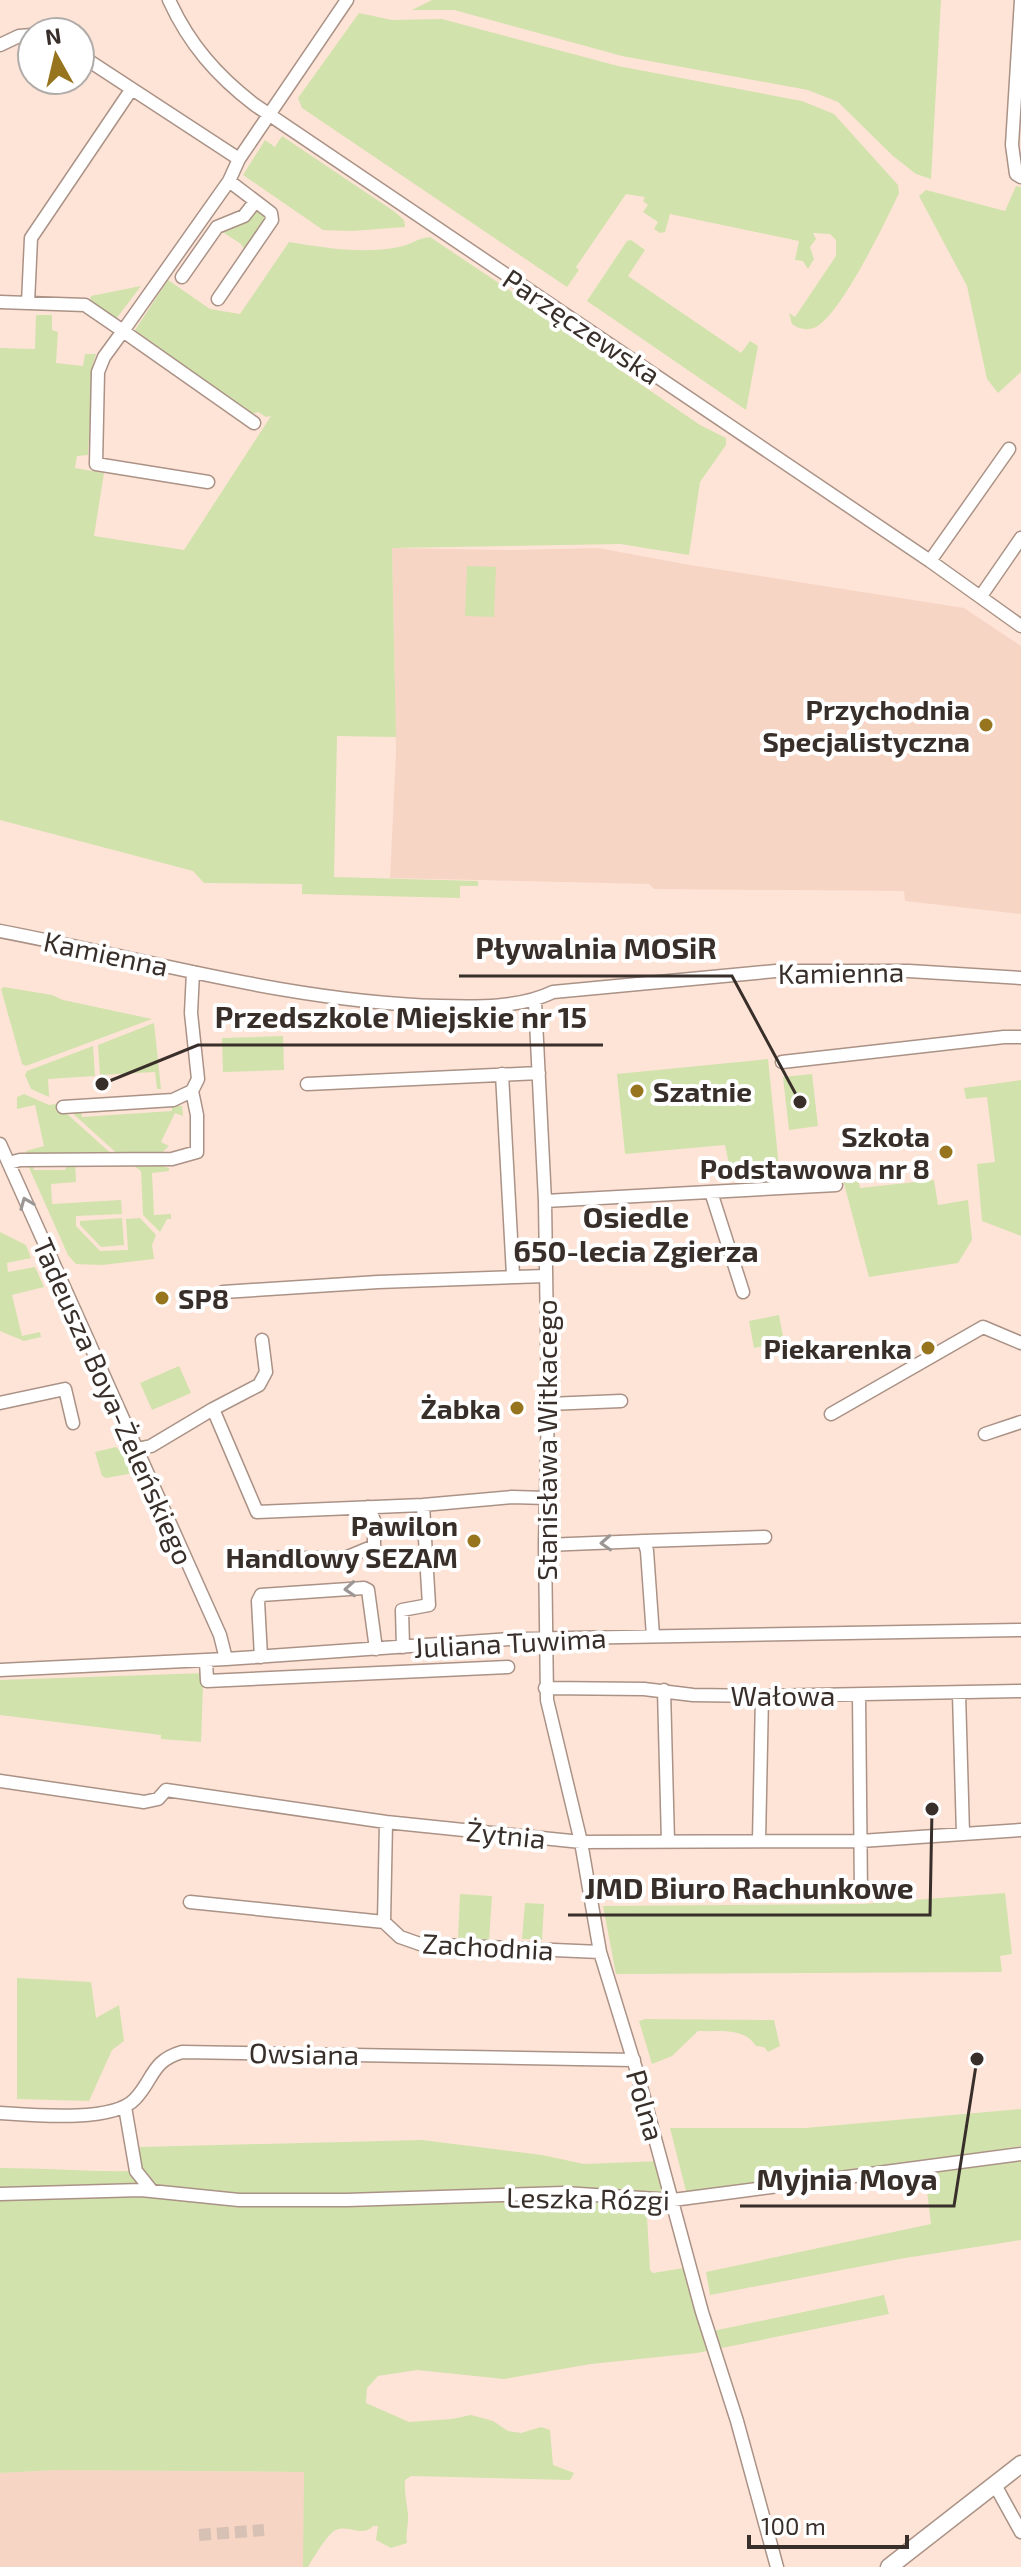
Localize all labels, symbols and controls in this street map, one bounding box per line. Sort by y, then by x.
north arrow [16,16,96,96]
text: N [43,21,63,49]
street label: Parzęczewska [497,261,667,391]
place label: Przychodnia Specjalistyczna [762,692,970,758]
marker: Przychodnia Specjalistyczna [977,716,995,734]
callout: Pływalnia MOSiR [459,922,732,976]
street label: Kamienna [41,923,171,983]
text: Pływalnia MOSiR [475,929,717,966]
street label: Kamienna [778,954,904,990]
callout: Przedszkole Miejskie nr 15 [198,991,603,1045]
text: Przedszkole Miejskie nr 15 [215,998,587,1034]
place label: Szatnie [653,1074,752,1108]
marker: Szatnie [628,1082,646,1100]
place label: Szkoła Podstawowa nr 8 [700,1119,930,1185]
marker: Szkoła Podstawowa nr 8 [937,1143,955,1161]
one-way arrow [20,1197,36,1211]
district label: Osiedle 650-lecia Zgierza [513,1198,759,1268]
street label: Tadeusza Boya-Żeleńskiego [26,1232,202,1570]
place label: SP8 [178,1281,229,1315]
marker: SP8 [153,1289,171,1307]
street label: Stanisława Witkacego [529,1299,563,1581]
place label: Piekarenka [764,1331,912,1365]
marker: Piekarenka [919,1339,937,1357]
place label: Żabka [420,1391,501,1425]
marker: Żabka [508,1399,526,1417]
place label: Pawilon Handlowy SEZAM [226,1508,458,1574]
marker: Pawilon Handlowy SEZAM [465,1532,483,1550]
one-way arrow [599,1534,612,1551]
one-way arrow [343,1580,356,1597]
street label: Juliana Tuwima [413,1620,607,1664]
street label: Wałowa [731,1678,835,1712]
street label: Żytnia [465,1813,547,1855]
callout: JMD Biuro Rachunkowe [568,1861,930,1915]
text: JMD Biuro Rachunkowe [584,1869,914,1905]
street label: Zachodnia [421,1926,555,1966]
street label: Owsiana [249,2035,359,2071]
street label: Polna [620,2066,672,2144]
callout: Myjnia Moya [740,2152,954,2206]
text: Myjnia Moya [756,2160,938,2197]
street label: Leszka Rózgi [506,2180,670,2216]
scale bar [749,2499,907,2549]
text: 100 m [761,2511,826,2540]

